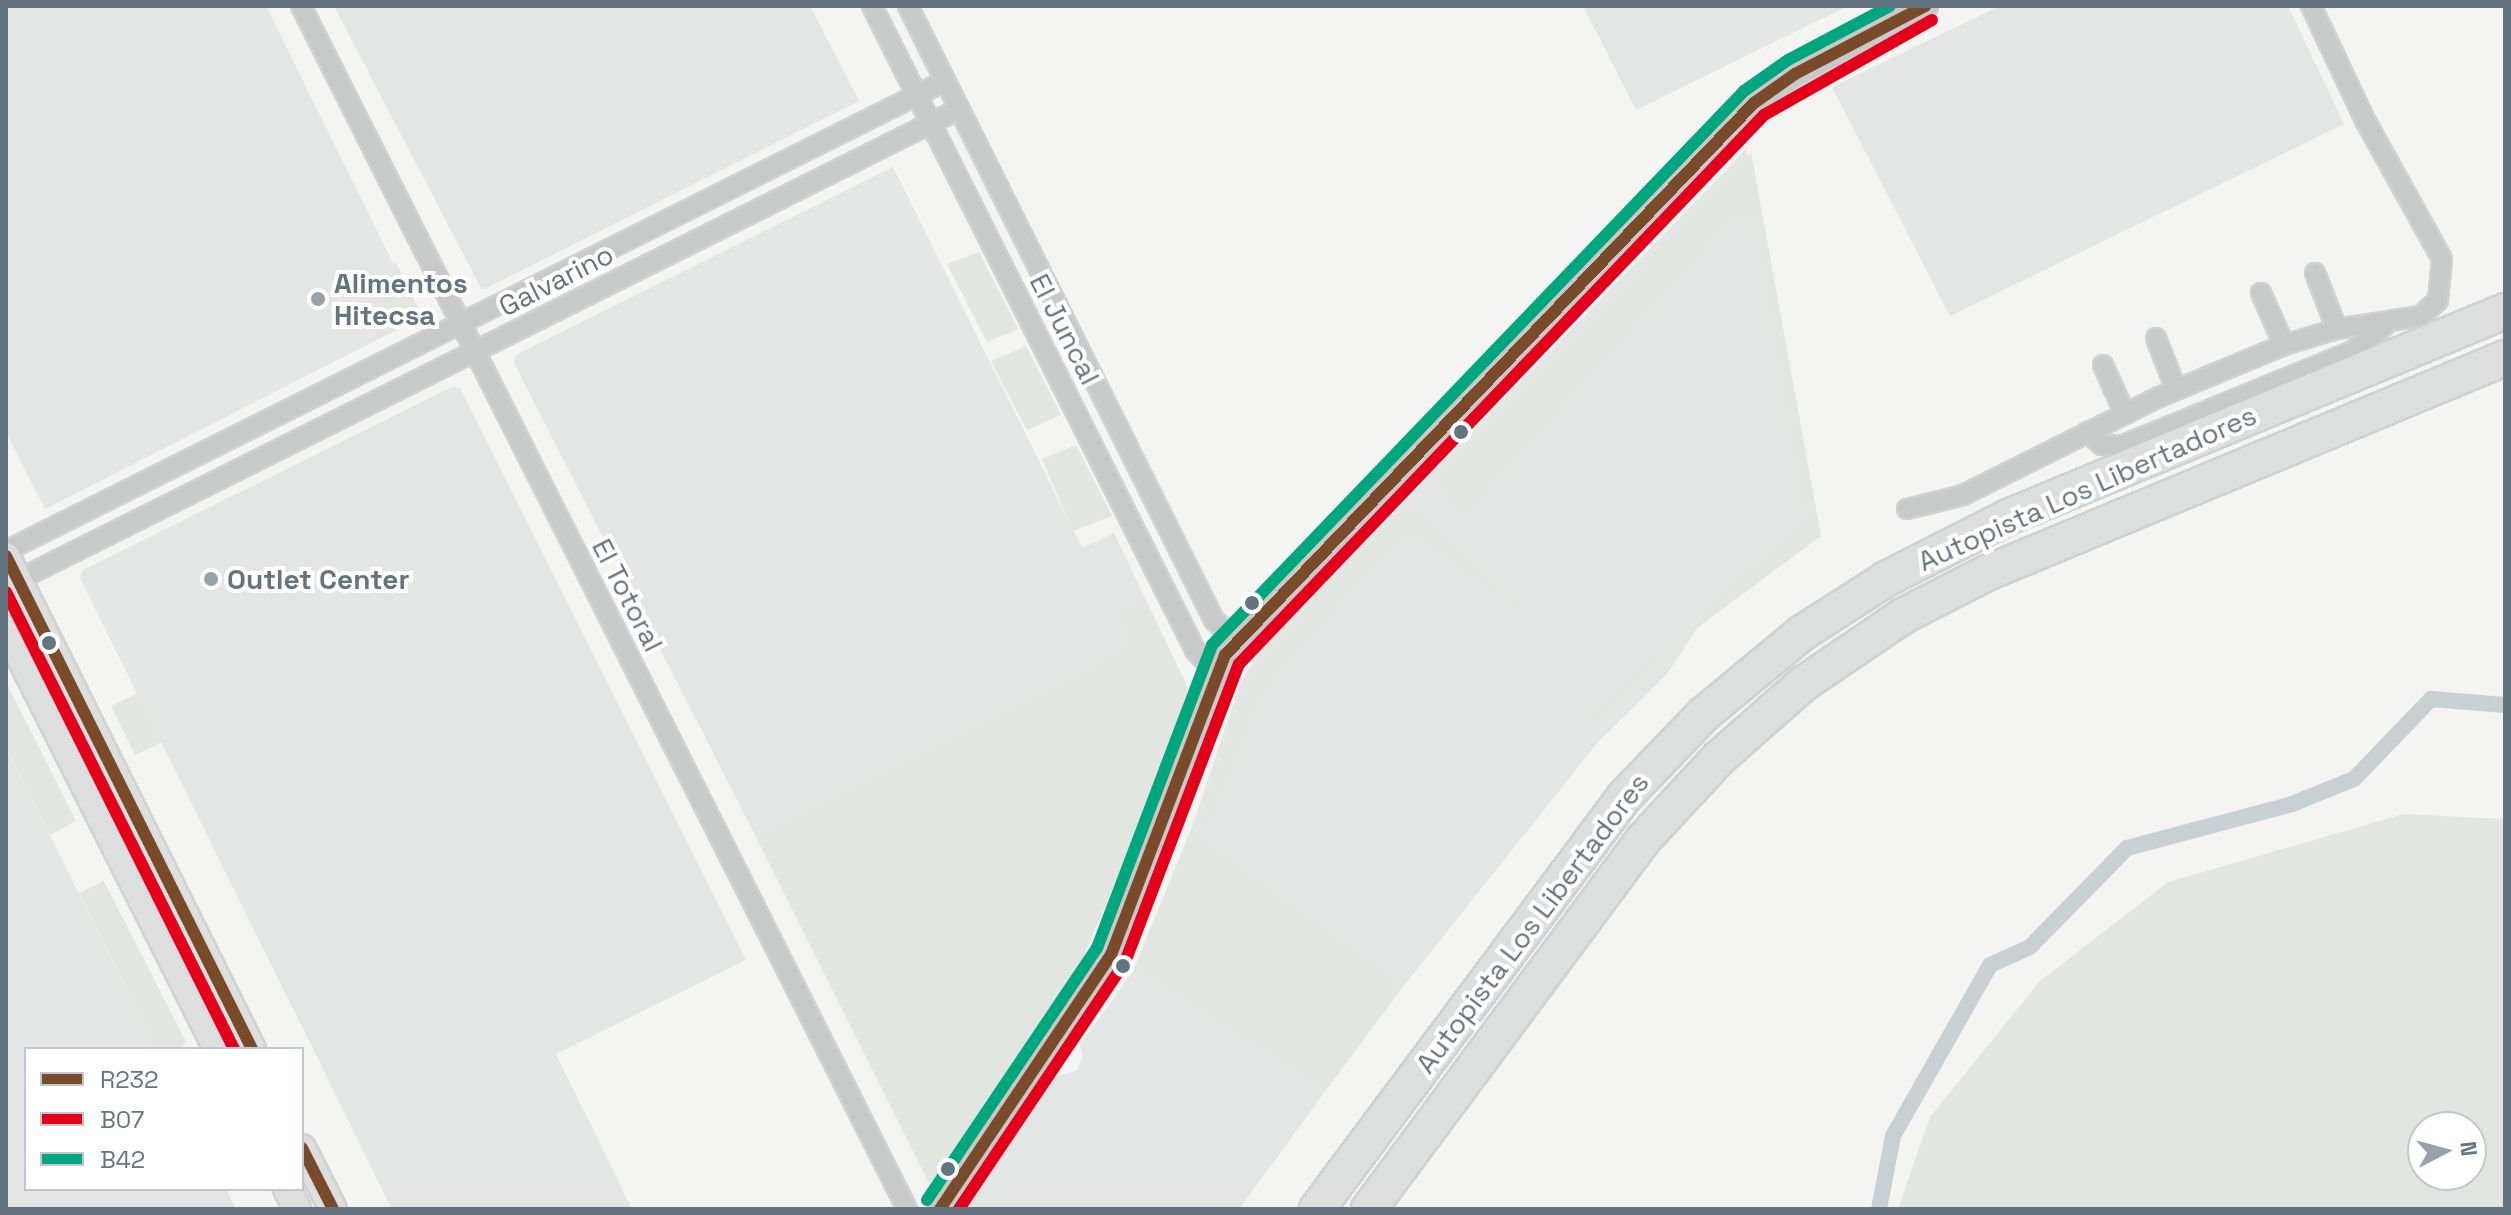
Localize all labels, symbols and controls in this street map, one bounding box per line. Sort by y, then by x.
street label: Galvarino [493,237,619,323]
place label: Alimentos Hitecsa [334,266,468,332]
street label: El Juncal [1023,268,1107,390]
marker: Alimentos Hitecsa [309,290,327,308]
street label: Autopista Los Libertadores [1913,398,2261,578]
unlabelled marker [1453,424,1469,440]
street label: El Totoral [585,533,671,657]
place label: Outlet Center [227,562,410,596]
marker: Outlet Center [202,570,220,588]
unlabelled marker [1244,595,1260,611]
unlabelled marker [41,635,57,651]
street label: Autopista Los Libertadores [1408,766,1656,1080]
unlabelled marker [1115,958,1131,974]
legend [24,1047,304,1191]
text: R232 [100,1064,159,1095]
text: B07 [100,1104,144,1135]
north arrow [2407,1111,2487,1191]
text: N [2454,1140,2484,1157]
text: B42 [100,1144,145,1175]
unlabelled marker [940,1161,956,1177]

